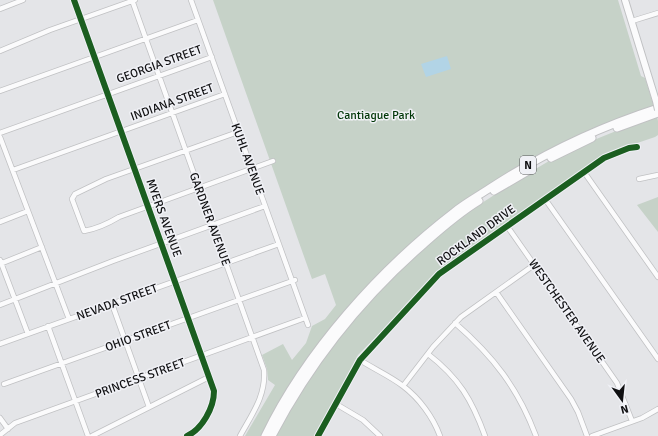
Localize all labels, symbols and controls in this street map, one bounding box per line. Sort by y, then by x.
street label: GEORGIA STREET [115,42,204,87]
street label: INDIANA STREET [129,80,216,124]
park label: Cantiague Park [337,108,415,123]
street label: KUHL AVENUE [228,121,268,197]
road number: N [520,156,536,174]
street label: GARDNER AVENUE [186,170,233,268]
street label: MYERS AVENUE [142,177,185,260]
street label: ROCKLAND DRIVE [434,202,519,269]
street label: WESTCHESTER AVENUE [525,256,608,366]
street label: NEVADA STREET [75,281,160,324]
street label: OHIO STREET [103,318,173,355]
street label: PRINCESS STREET [93,355,187,402]
north arrow [602,380,642,420]
text: N [619,402,630,416]

